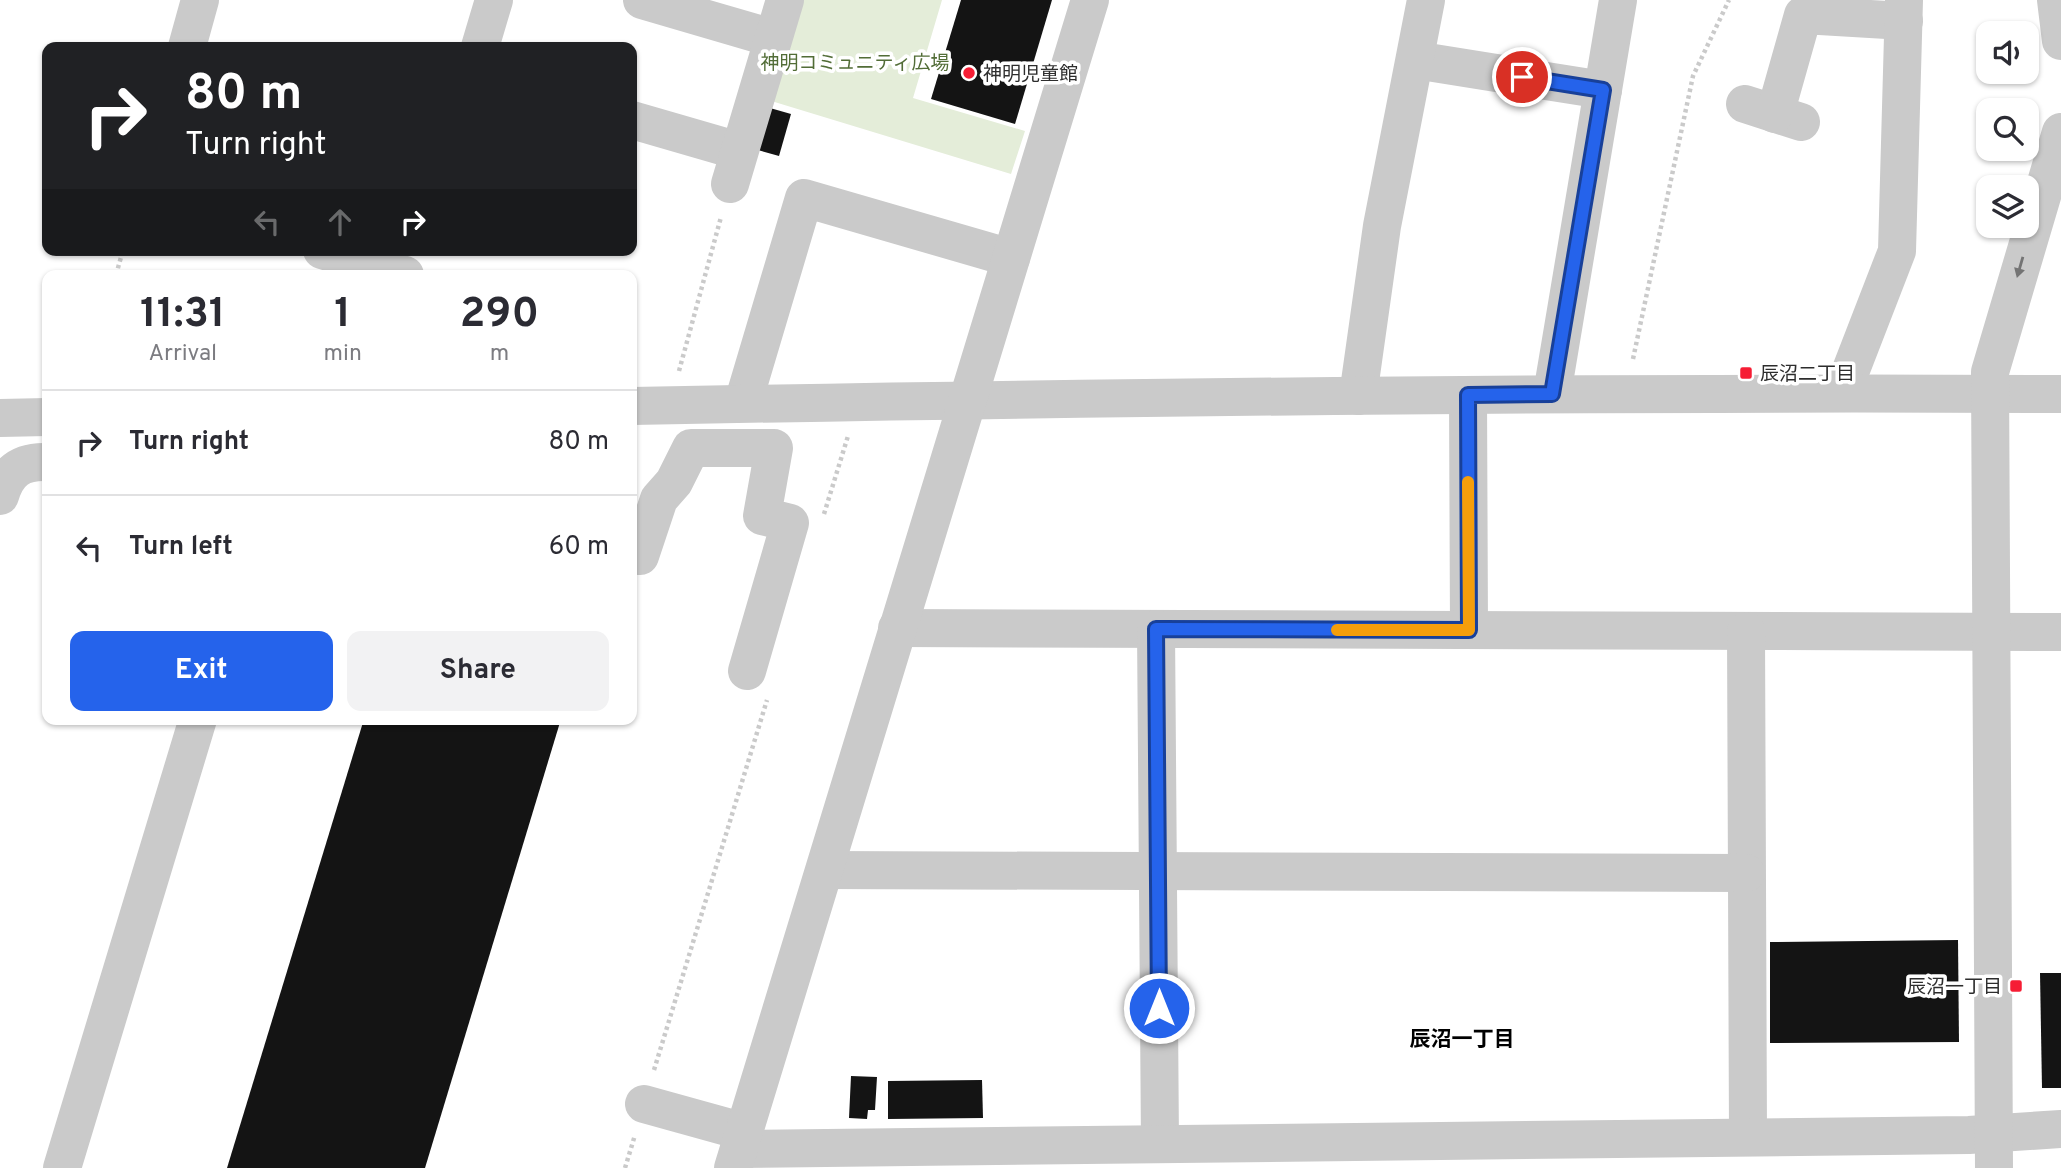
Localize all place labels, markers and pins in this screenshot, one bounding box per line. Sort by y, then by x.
pin [1492,47,1552,107]
place label: 神明児童館 [983,63,1078,87]
marker: 神明児童館 [961,65,977,81]
place label: 辰沼二丁目 [1760,363,1855,387]
marker: 辰沼二丁目 [1738,365,1754,381]
place label: 辰沼一丁目 [1907,976,2002,1000]
marker: 辰沼一丁目 [2008,978,2024,994]

